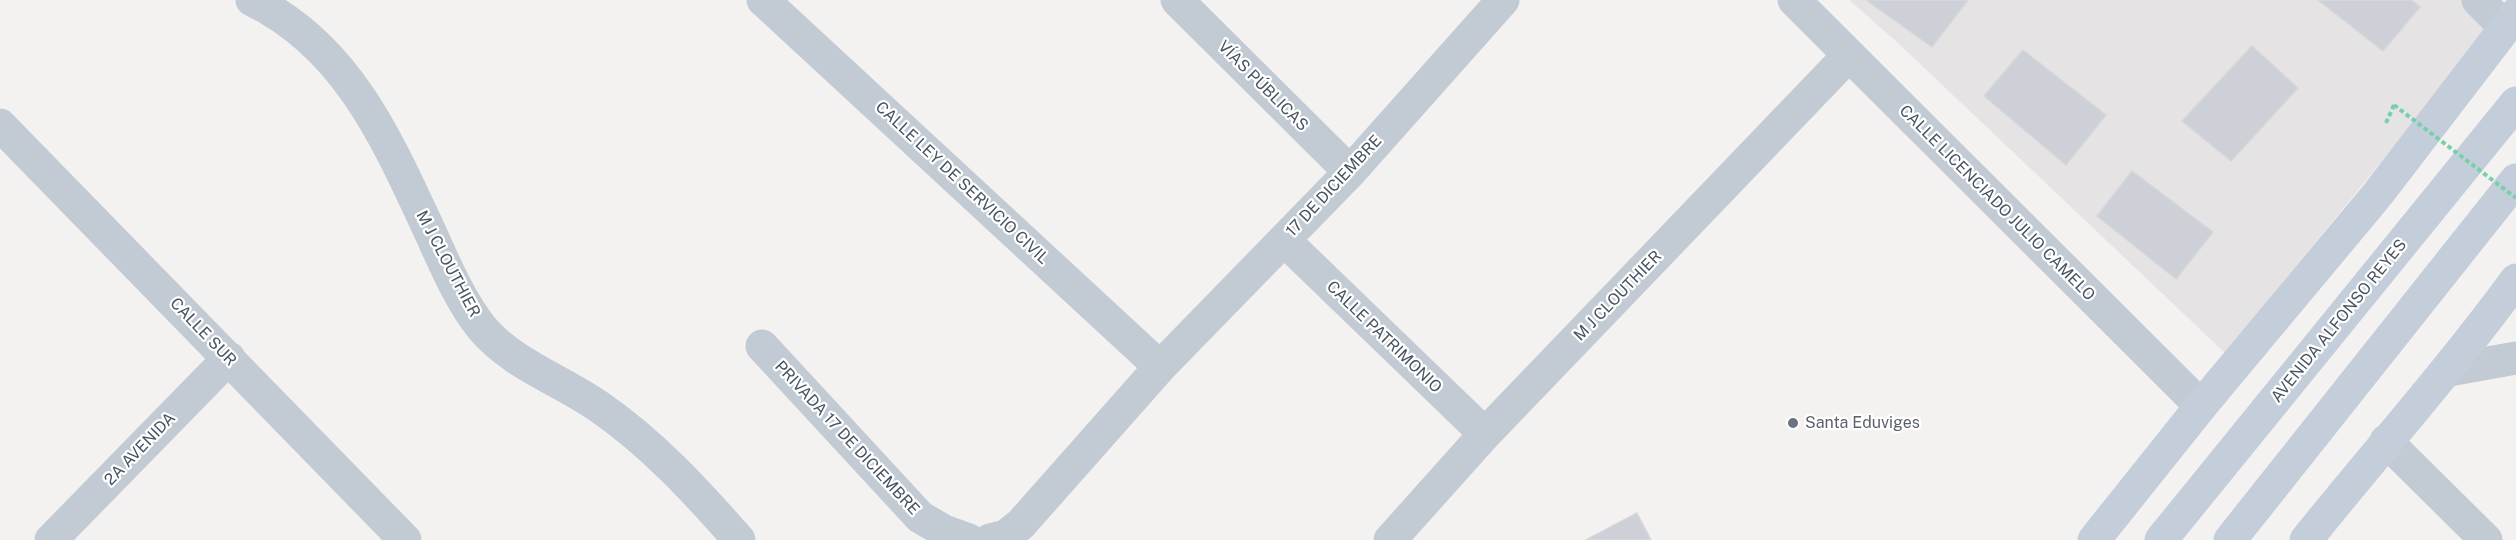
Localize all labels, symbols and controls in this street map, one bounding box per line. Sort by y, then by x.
street label: VÍAS PÚBLICAS [1214,37,1312,135]
street label: CALLE LEY DE SERVICIO CIVIL [871,98,1053,268]
street label: CALLE LICENCIADO JULIO CAMELO [1895,101,2099,305]
street label: 17 DE DICIEMBRE [1282,131,1386,241]
street label: M J CLOUTHIER [412,207,484,321]
street label: AVENIDA ALFONSO REYES [2267,236,2411,406]
street label: M J CLOUTHIER [1570,247,1666,345]
street label: CALLE PATRIMONIO [1322,277,1446,397]
street label: CALLE SUR [166,294,240,370]
street label: PRIVADA 17 DE DICIEMBRE [771,357,923,519]
street label: 2A AVENIDA [101,409,179,489]
place label: Santa Eduviges [1805,413,1920,433]
marker: Santa Eduviges [1786,416,1800,430]

